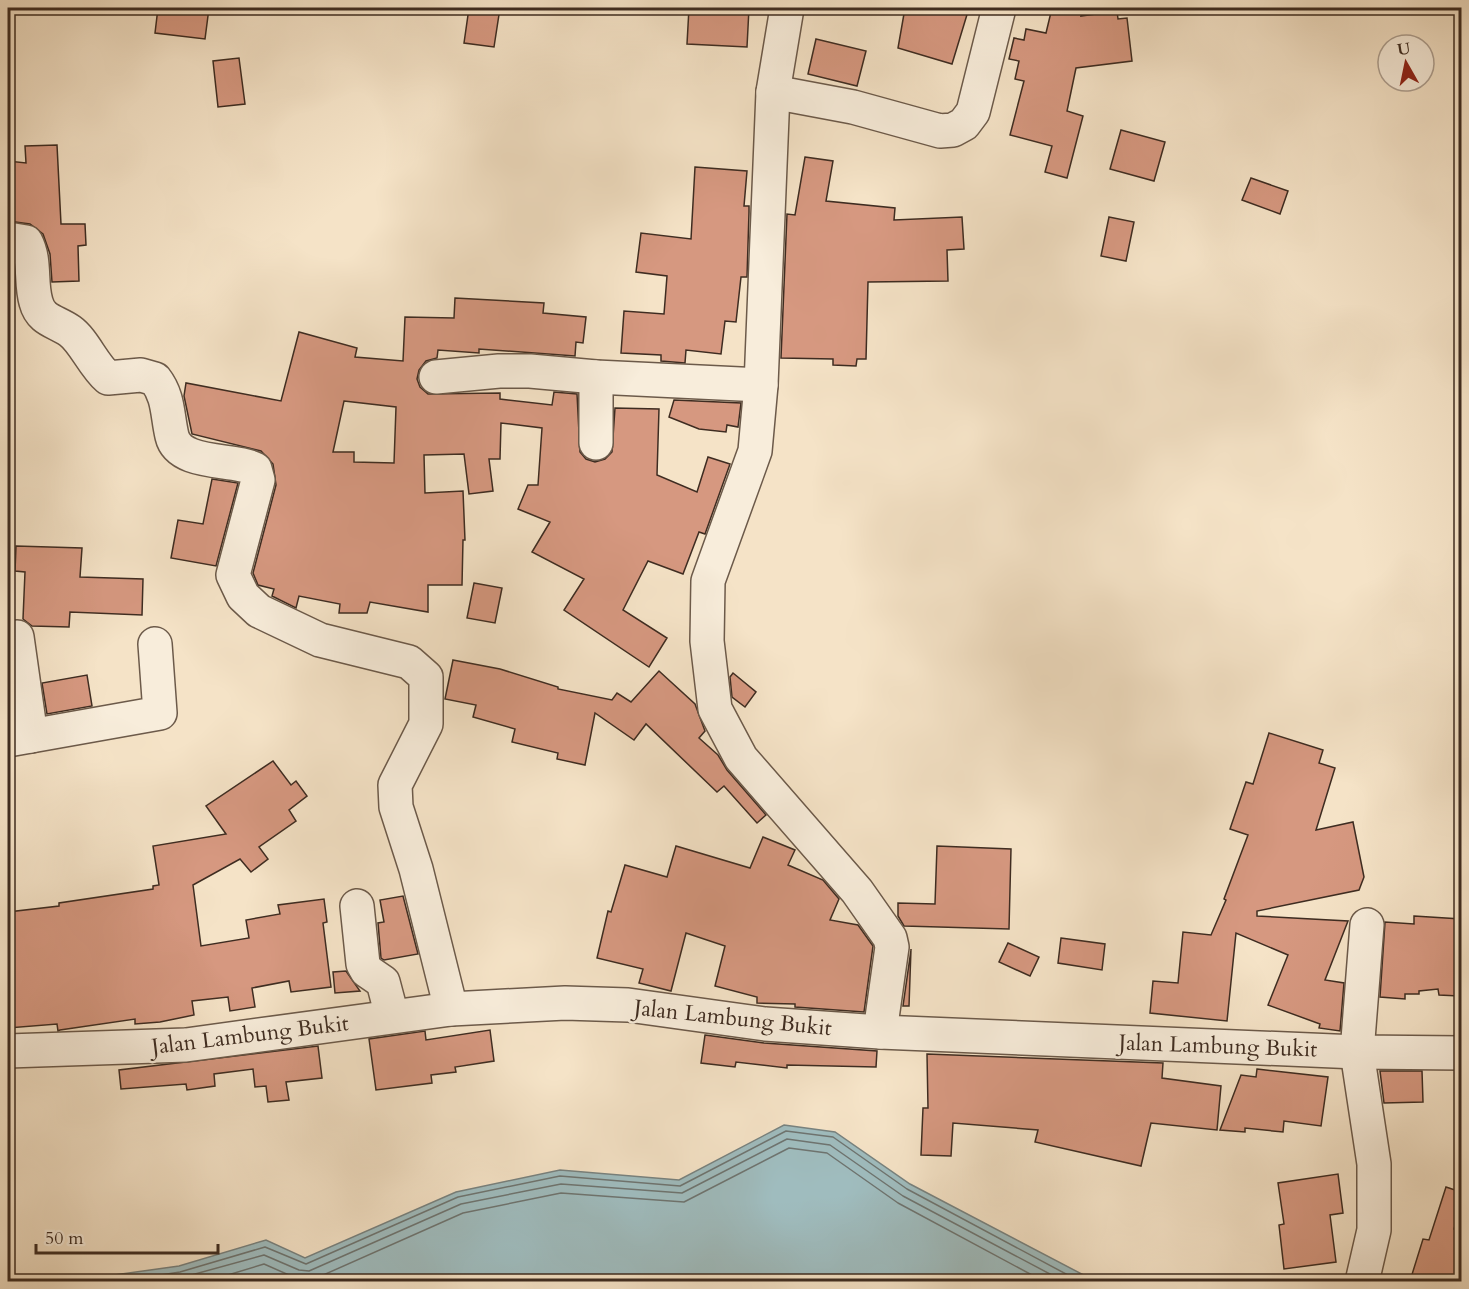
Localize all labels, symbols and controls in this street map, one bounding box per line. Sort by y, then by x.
north arrow [1376,33,1436,93]
text: U [1396,37,1412,61]
street label: Jalan Lambung Bukit [630,992,833,1043]
street label: Jalan Lambung Bukit [147,1008,350,1062]
street label: Jalan Lambung Bukit [1115,1027,1318,1064]
scale bar [36,1217,218,1255]
text: 50 m [45,1226,84,1251]

